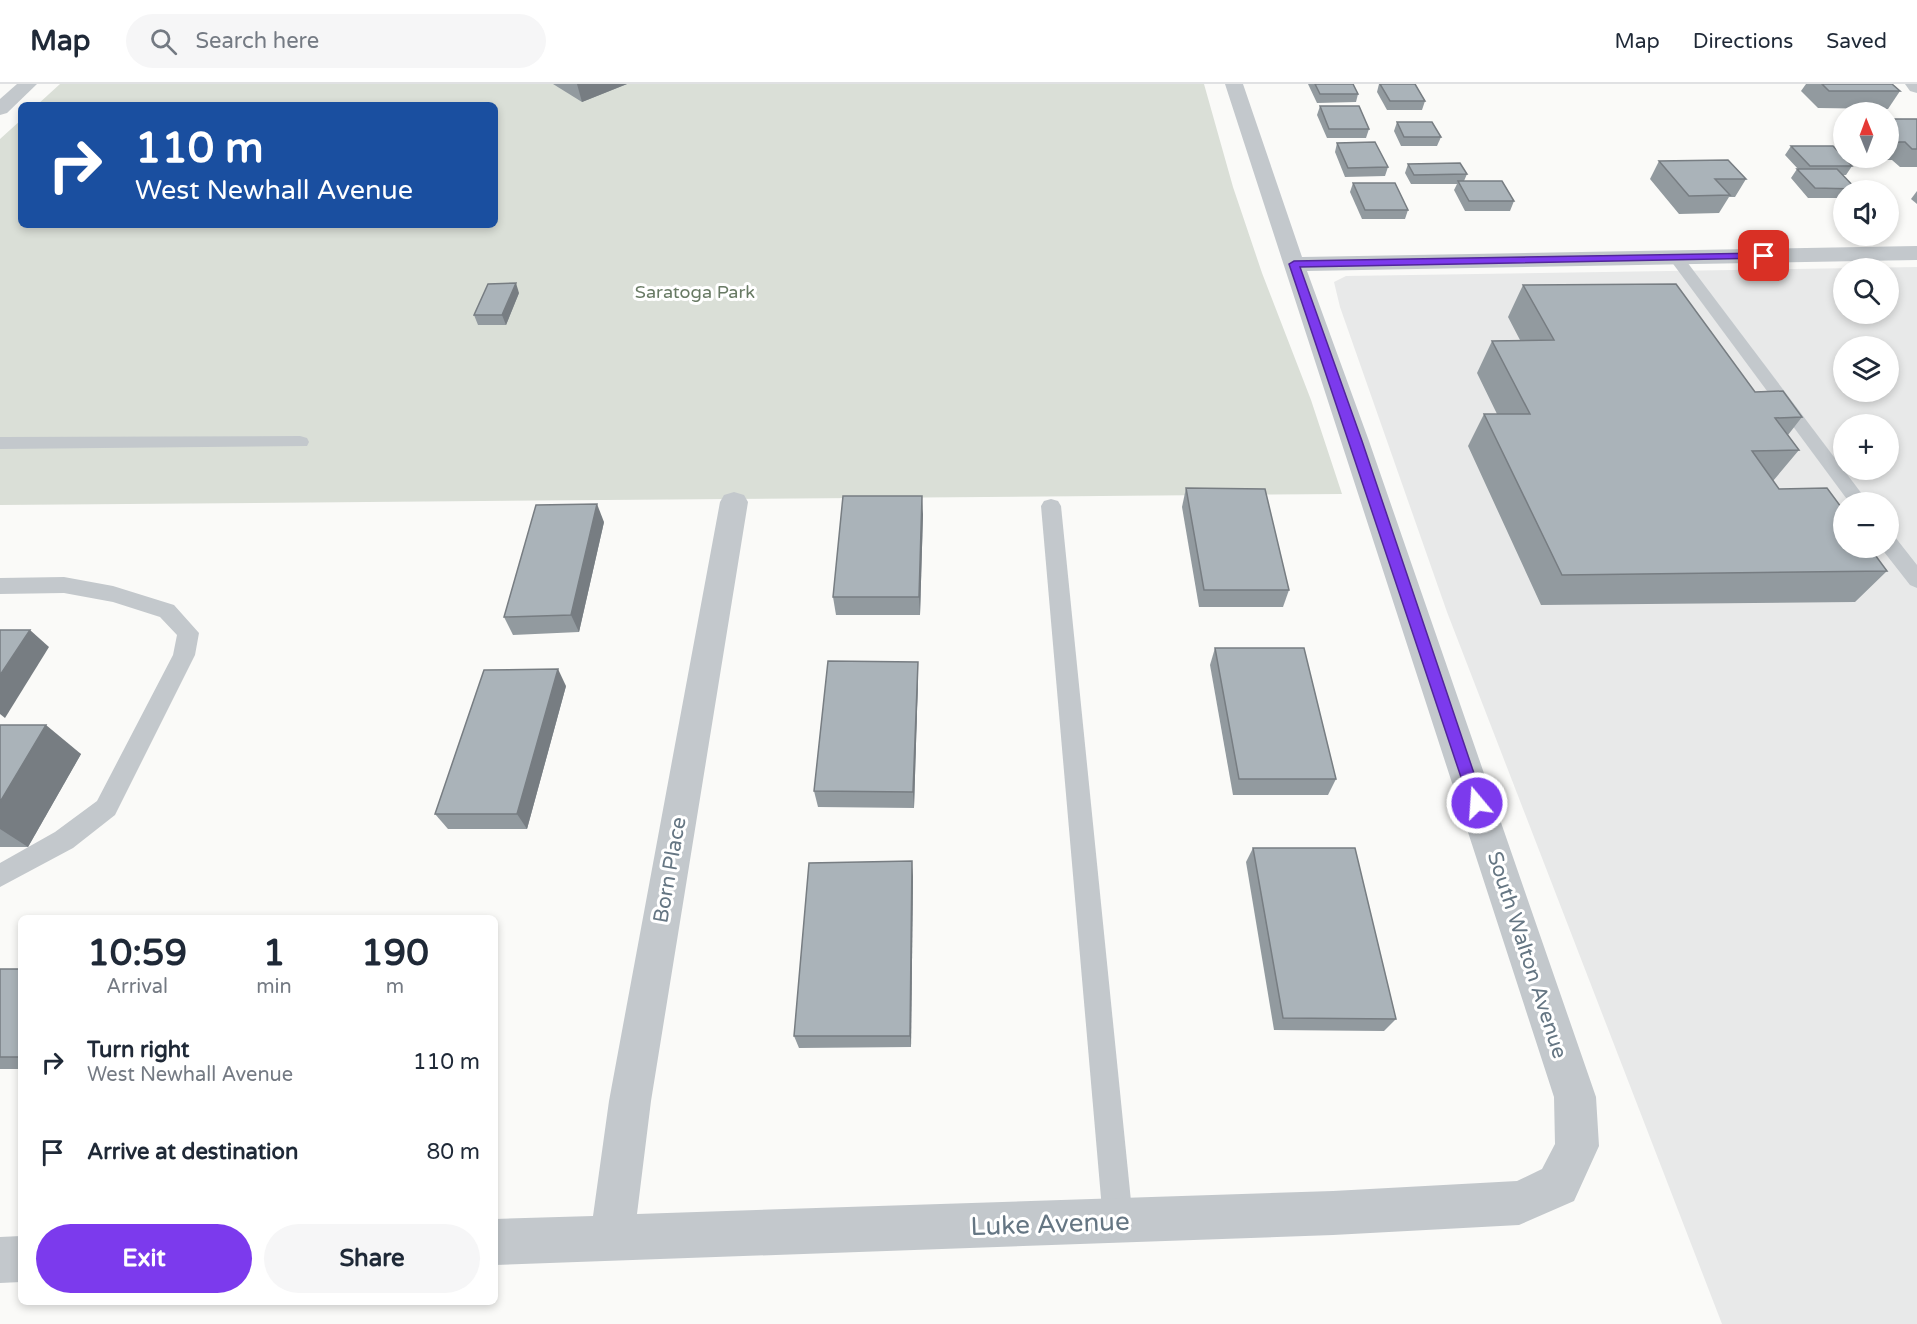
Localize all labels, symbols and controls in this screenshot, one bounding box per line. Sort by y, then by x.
search box [126,14,546,68]
text: Map [30,24,90,58]
icon: search [147,25,180,58]
text: Search here [195,28,319,54]
text: Map [1614,29,1660,54]
text: Directions [1693,29,1793,54]
text: Saved [1826,29,1887,54]
north arrow [1833,102,1899,168]
map controls [1833,102,1899,558]
text: 110 m [135,123,264,174]
icon: right [36,126,114,204]
text: West Newhall Avenue [135,174,413,207]
button: sound [1833,180,1899,246]
pin [1738,230,1789,281]
icon: arrive [1747,239,1780,272]
button: search [1833,258,1899,324]
park label: Saratoga Park [635,281,755,303]
button: layers [1833,336,1899,402]
button: + [1833,414,1899,480]
button: − [1833,492,1899,558]
position arrow [1445,771,1509,835]
street label: Born Place [648,815,692,925]
street label: South Walton Avenue [1482,848,1572,1062]
text: 10:59 [87,932,187,975]
text: 1 [263,932,285,975]
text: 190 [361,932,429,975]
text: Arrival [106,975,168,999]
text: min [256,975,292,999]
text: m [386,975,404,999]
text: Turn right [87,1037,189,1063]
icon: right [36,1046,69,1079]
text: 110 m [413,1049,480,1075]
text: West Newhall Avenue [87,1063,293,1087]
icon: arrive [36,1136,69,1169]
text: Arrive at destination [87,1139,298,1165]
text: 80 m [426,1139,480,1165]
street label: Luke Avenue [970,1206,1130,1242]
button: Exit [36,1224,252,1293]
button: Share [264,1224,480,1293]

